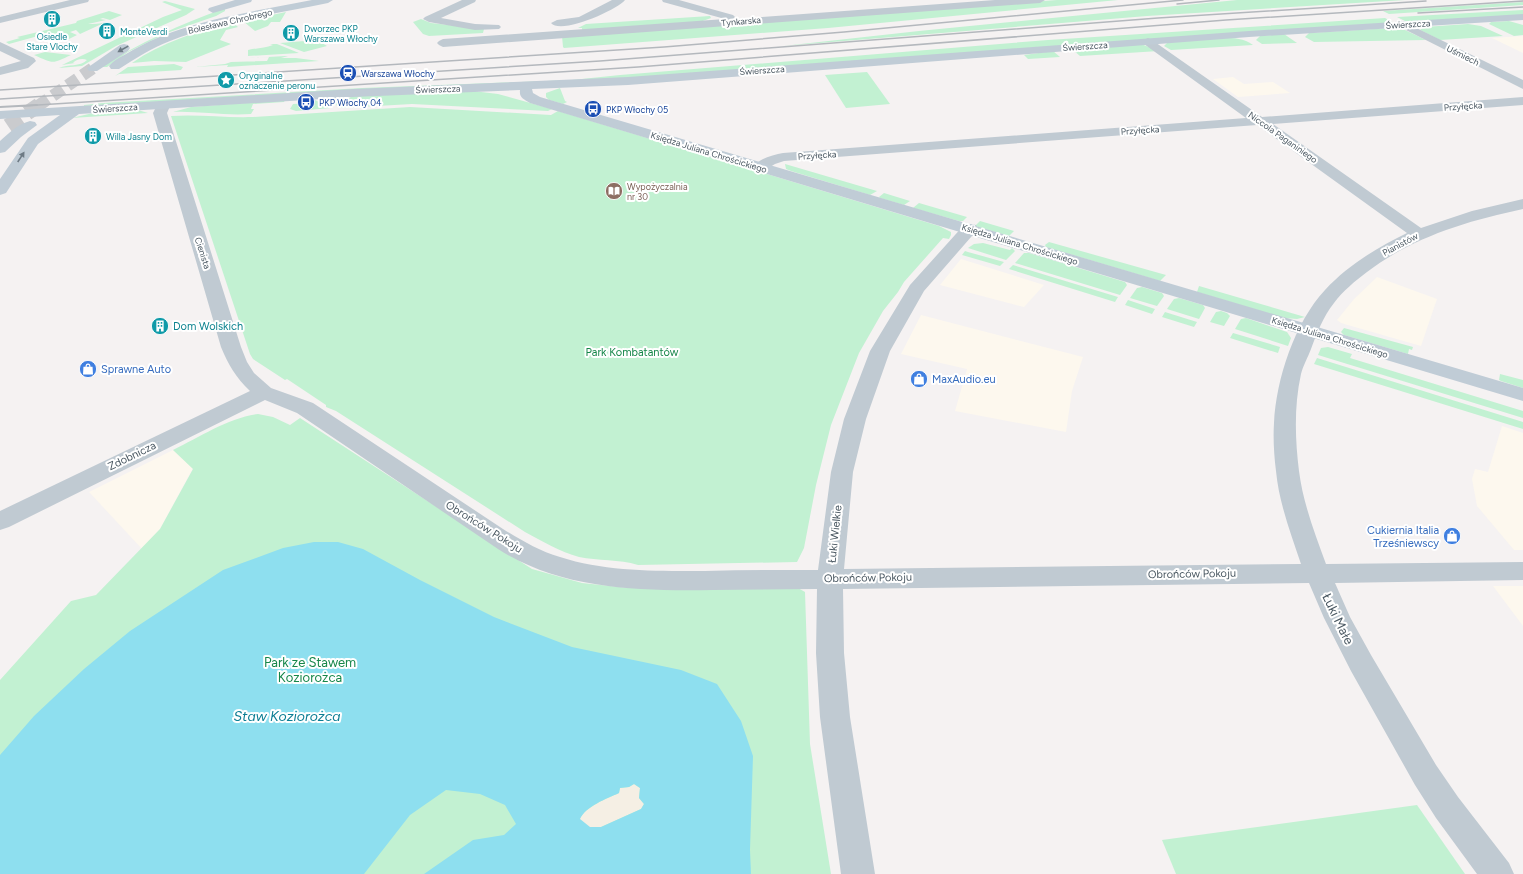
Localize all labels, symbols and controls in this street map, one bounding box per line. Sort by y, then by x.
street label: Bolesława Chrobrego [187,6,273,36]
building icon: Osiedle Stare Vlochy [42,9,62,29]
street label: Tynkarska [721,14,762,28]
street label: Świerszcza [1385,17,1431,31]
building icon: MonteVerdi [97,21,117,41]
building icon: Dworzec PKP Warszawa Włochy [281,23,301,43]
place label: Dworzec PKP Warszawa Włochy [304,23,378,44]
place label: MonteVerdi [120,26,167,37]
place label: Osiedle Stare Vlochy [26,31,78,52]
street label: Świerszcza [1062,39,1108,53]
street label: Uśmiech [1445,42,1481,68]
one-way arrow [117,46,128,53]
station icon: Warszawa Włochy [338,63,358,83]
street label: Świerszcza [739,63,785,77]
place label: Warszawa Włochy [361,68,435,79]
place icon: Oryginalne oznaczenie peronu [216,70,236,90]
place label: Oryginalne oznaczenie peronu [239,70,315,91]
street label: Świerszcza [415,83,461,95]
bus stop icon: PKP Włochy 04 [296,92,316,112]
place label: PKP Włochy 04 [319,97,382,108]
bus stop icon: PKP Włochy 05 [583,99,603,119]
street label: Przyłęcka [1443,99,1483,113]
street label: Świerszcza [92,101,138,115]
place label: PKP Włochy 05 [606,104,668,115]
street label: Niccola Paganiniego [1246,109,1320,165]
street label: Przyłęcka [1120,123,1160,137]
building icon: Willa Jasny Dom [83,126,103,146]
street label: Księdza Juliana Chrościckiego [650,129,768,175]
place label: Willa Jasny Dom [106,131,172,142]
street label: Przyłęcka [797,148,837,162]
one-way arrow [17,152,25,162]
library icon: Wypożyczalnia nr 30 [604,181,624,201]
place label: Wypożyczalnia nr 30 [627,181,688,202]
street label: Księdza Juliana Chrościckiego [961,221,1079,267]
street label: Pianistów [1380,230,1420,258]
street label: Cienista [193,236,213,271]
street label: Księdza Juliana Chrościckiego [1271,314,1389,360]
building icon: Dom Wolskich [150,316,170,336]
place label: Dom Wolskich [173,320,243,333]
park label: Park Kombatantów [586,346,679,359]
shop icon: Sprawne Auto [78,359,98,379]
place label: Sprawne Auto [101,363,171,376]
shop icon: MaxAudio.eu [909,369,929,389]
place label: MaxAudio.eu [932,373,996,386]
street label: Zdobnicza [106,439,158,473]
street label: Obrońców Pokoju [443,498,525,556]
street label: Łuki Wielkie [826,505,844,563]
place label: Cukiernia Italia Trześniewscy [1367,524,1439,550]
shop icon: Cukiernia Italia Trześniewscy [1442,526,1462,546]
street label: Obrońców Pokoju [1148,567,1236,581]
street label: Obrońców Pokoju [824,571,912,585]
street label: Łuki Małe [1319,591,1357,647]
park label: Park ze Stawem Koziorożca [264,655,356,685]
water label: Staw Koziorożca [233,708,341,725]

